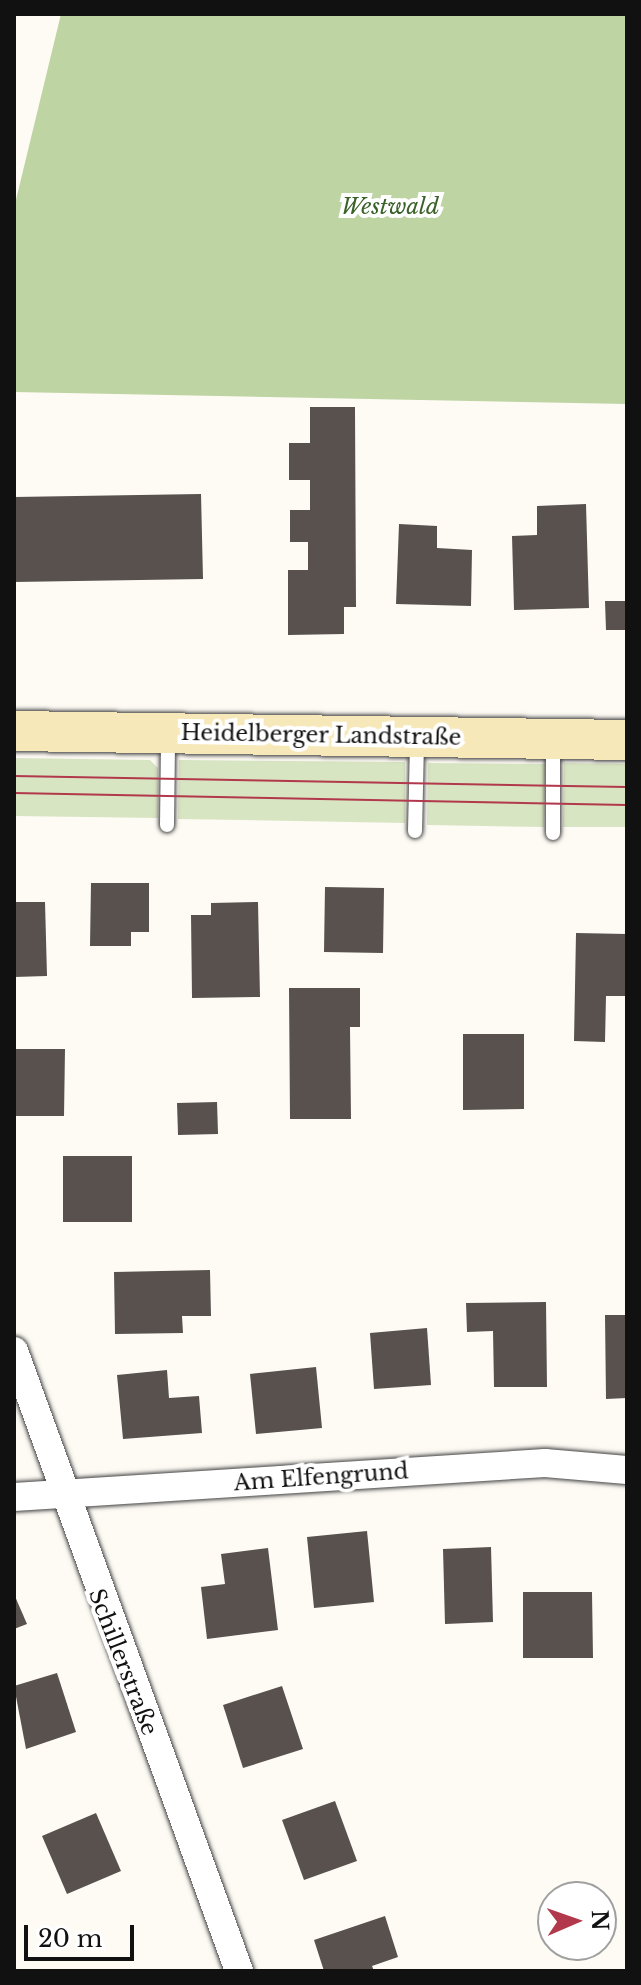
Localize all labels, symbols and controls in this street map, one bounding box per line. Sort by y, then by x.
park label: Westwald [341,194,439,220]
street label: Heidelberger Landstraße [180,719,462,751]
street label: Am Elfengrund [233,1458,409,1496]
street label: Schillerstraße [83,1585,163,1739]
north arrow [537,1881,617,1961]
scale bar [28,1909,138,1959]
text: N [586,1909,613,1931]
text: 20 m [38,1924,103,1953]

